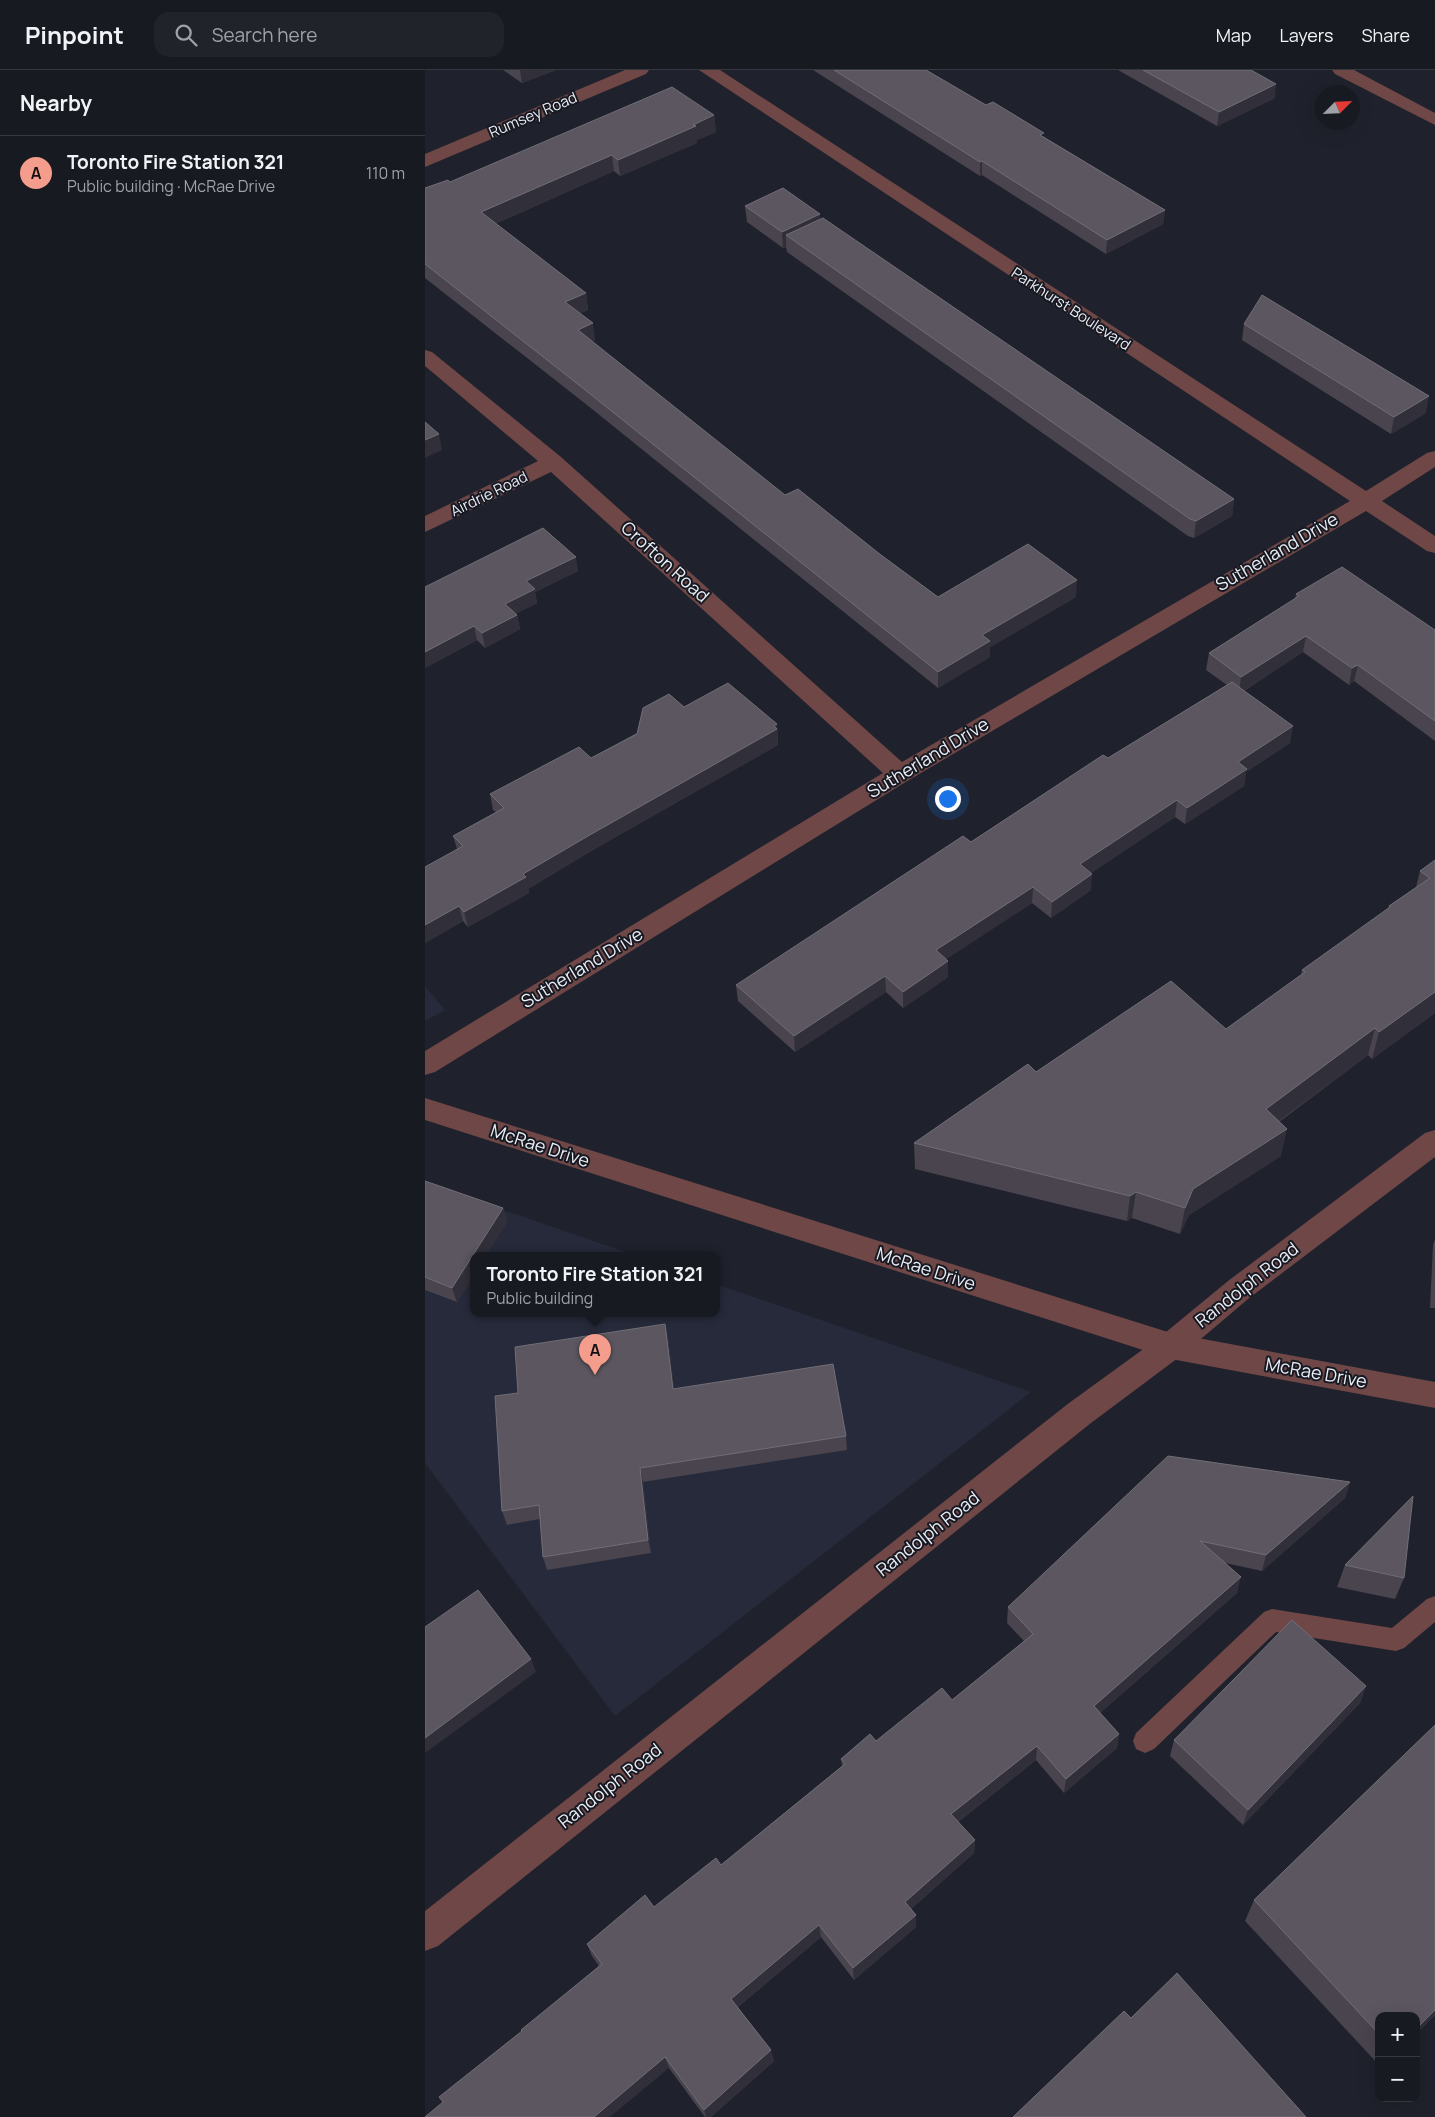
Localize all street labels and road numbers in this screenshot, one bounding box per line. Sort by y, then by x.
street label: Rumsey Road [485,87,580,143]
street label: Parkhurst Boulevard [1008,262,1135,355]
street label: Airdrie Road [447,466,531,521]
street label: Sutherland Drive [1211,506,1342,596]
street label: Crofton Road [617,515,715,607]
street label: Sutherland Drive [862,711,993,803]
street label: Sutherland Drive [516,921,647,1013]
street label: McRae Drive [488,1118,593,1172]
street label: Randolph Road [1190,1236,1303,1332]
street label: McRae Drive [874,1241,979,1295]
street label: McRae Drive [1264,1351,1369,1393]
street label: Randolph Road [871,1485,984,1581]
street label: Randolph Road [553,1737,666,1833]

